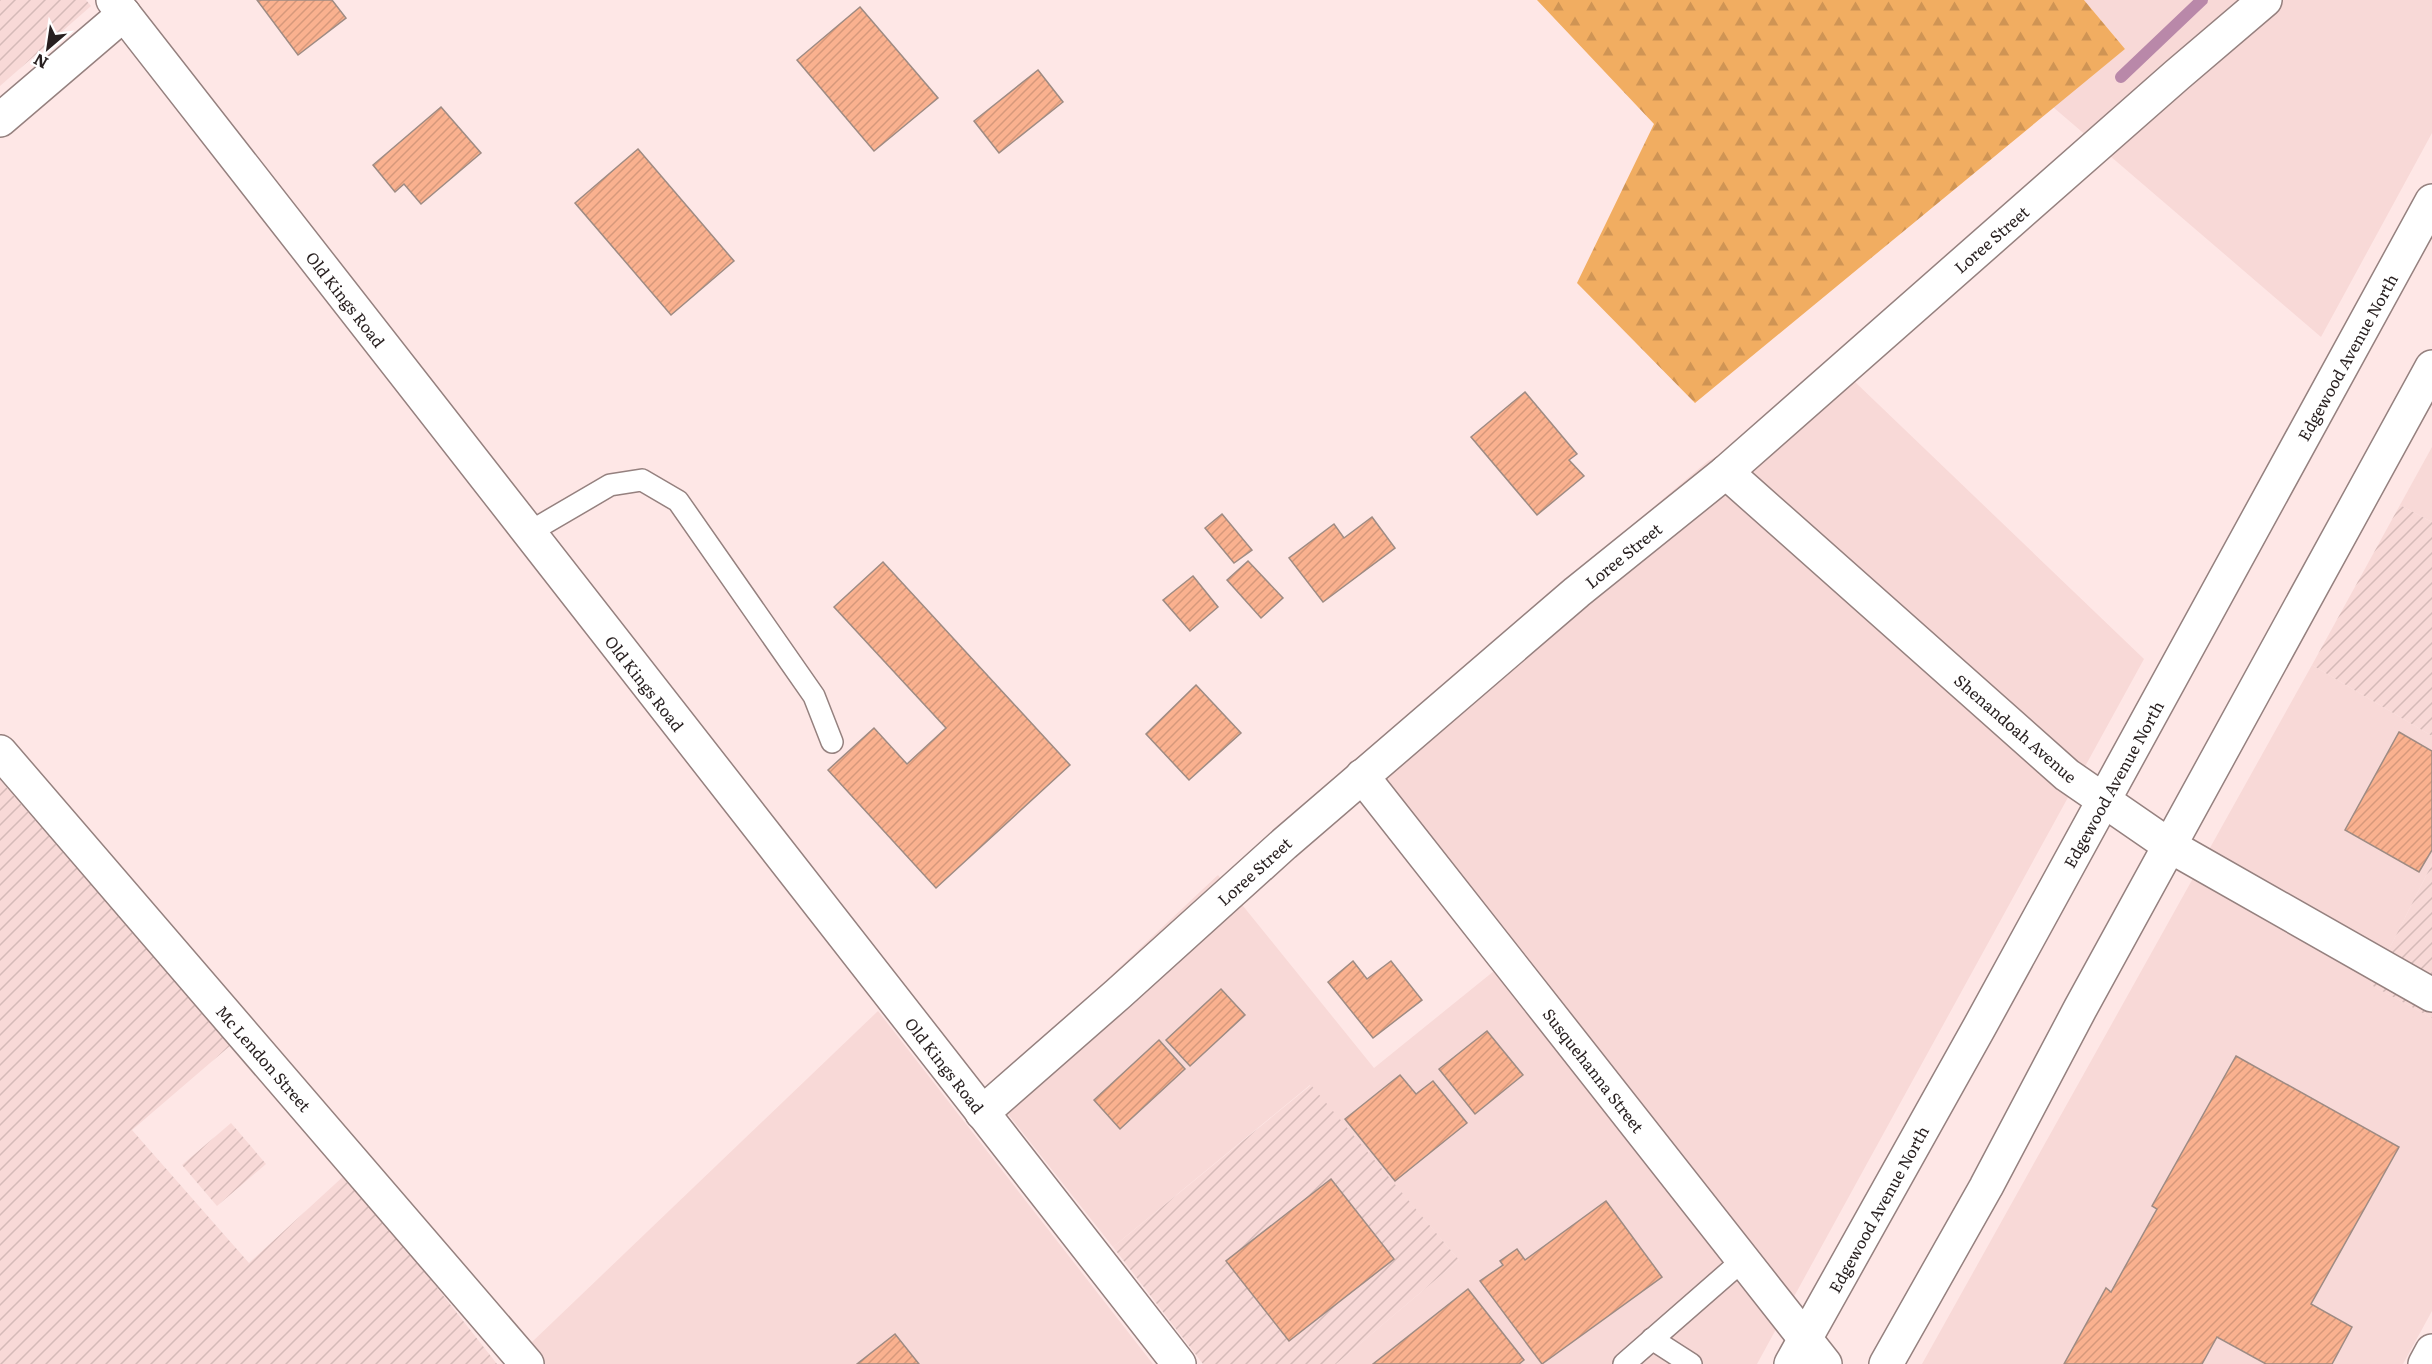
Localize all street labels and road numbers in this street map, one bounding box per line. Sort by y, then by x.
street label: Loree Street [1948,199,2034,278]
street label: Old Kings Road [301,246,391,352]
street label: Edgewood Avenue North [2291,269,2403,445]
street label: Loree Street [1580,516,1667,593]
street label: Old Kings Road [600,630,690,736]
street label: Shenandoah Avenue [1949,668,2083,788]
street label: Edgewood Avenue North [2057,696,2169,872]
street label: Loree Street [1212,831,1297,911]
street label: Mc Lendon Street [211,999,317,1117]
street label: Susquehanna Street [1538,1003,1651,1138]
street label: Old Kings Road [900,1012,990,1118]
street label: Edgewood Avenue North [1822,1121,1934,1297]

